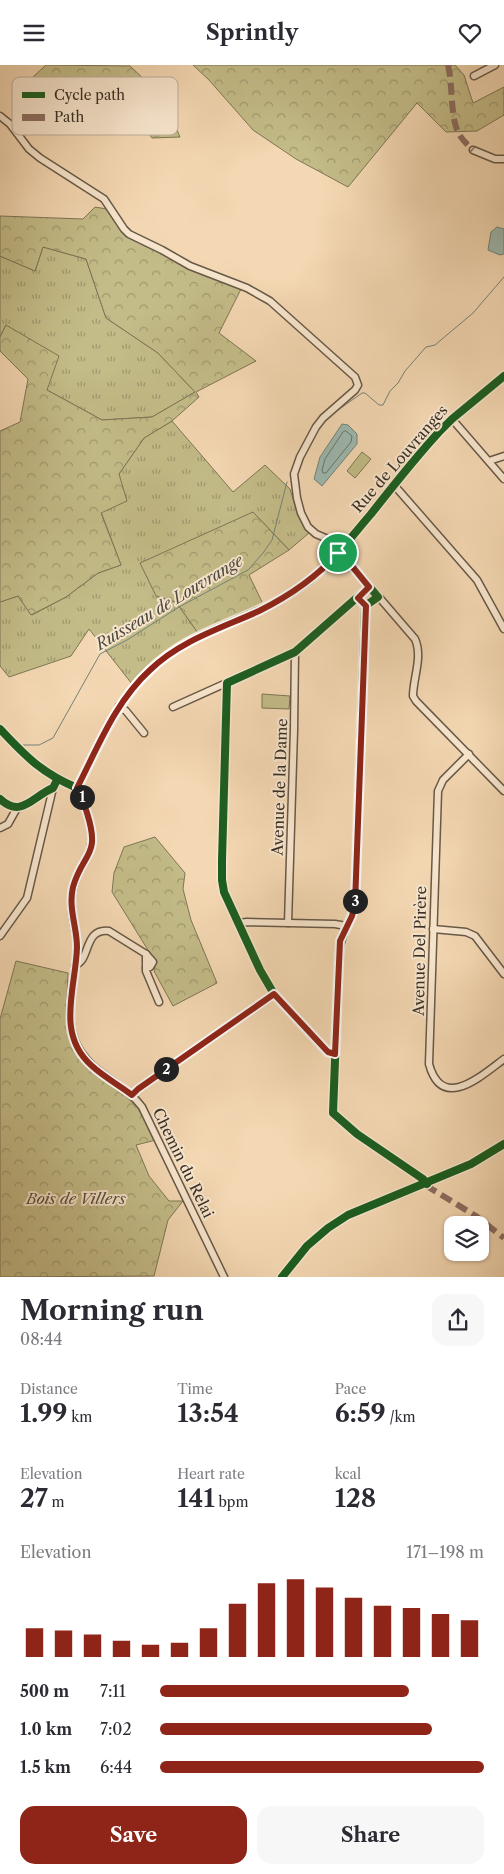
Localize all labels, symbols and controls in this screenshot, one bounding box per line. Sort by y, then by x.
icon: menu [20,19,48,47]
text: Sprintly [206,19,298,46]
icon: heart [456,19,484,47]
legend [12,77,178,135]
text: Cycle path [54,86,125,104]
text: Path [54,108,84,126]
street label: Rue de Louvranges [348,401,452,516]
pin [317,532,359,574]
icon: arrive [324,539,352,567]
water label: Ruisseau de Louvrange [90,549,248,655]
street label: Avenue de la Dame [268,718,291,857]
pin: 1 [70,785,94,809]
text: 1 [79,788,86,806]
street label: Avenue Del Pirère [409,886,430,1017]
pin: 3 [342,889,368,913]
text: 3 [352,892,359,910]
pin: 2 [154,1057,178,1081]
text: 2 [162,1060,171,1078]
street label: Chemin du Relai [149,1105,218,1221]
park label: Bois de Villers [25,1189,126,1208]
map controls [444,1216,489,1261]
button: layers [444,1216,489,1261]
text: Morning run [20,1293,204,1327]
button: share [432,1294,484,1346]
text: 08:44 [20,1329,63,1349]
text: Distance [20,1380,78,1398]
text: Time [177,1380,213,1398]
text: Pace [335,1380,366,1398]
text: 1.99 [20,1398,67,1429]
text: 13:54 [177,1398,239,1429]
text: 6:59 [335,1398,386,1429]
text: km [67,1408,92,1426]
text: /km [386,1408,416,1426]
text: Elevation [20,1465,83,1483]
text: Heart rate [177,1465,245,1483]
text: kcal [335,1465,361,1483]
text: 27 [20,1483,48,1514]
text: 141 [177,1483,215,1514]
text: 128 [335,1483,376,1514]
text: m [48,1493,65,1511]
text: bpm [215,1493,249,1511]
text: Elevation [20,1542,91,1562]
text: 171–198 m [406,1542,484,1562]
text: 500 m [20,1681,69,1701]
text: 7:11 [100,1681,126,1701]
text: 1.0 km [20,1719,72,1739]
text: 7:02 [100,1719,132,1739]
text: 1.5 km [20,1757,71,1777]
text: 6:44 [100,1757,132,1777]
button: Save [20,1806,247,1864]
button: Share [257,1806,484,1864]

